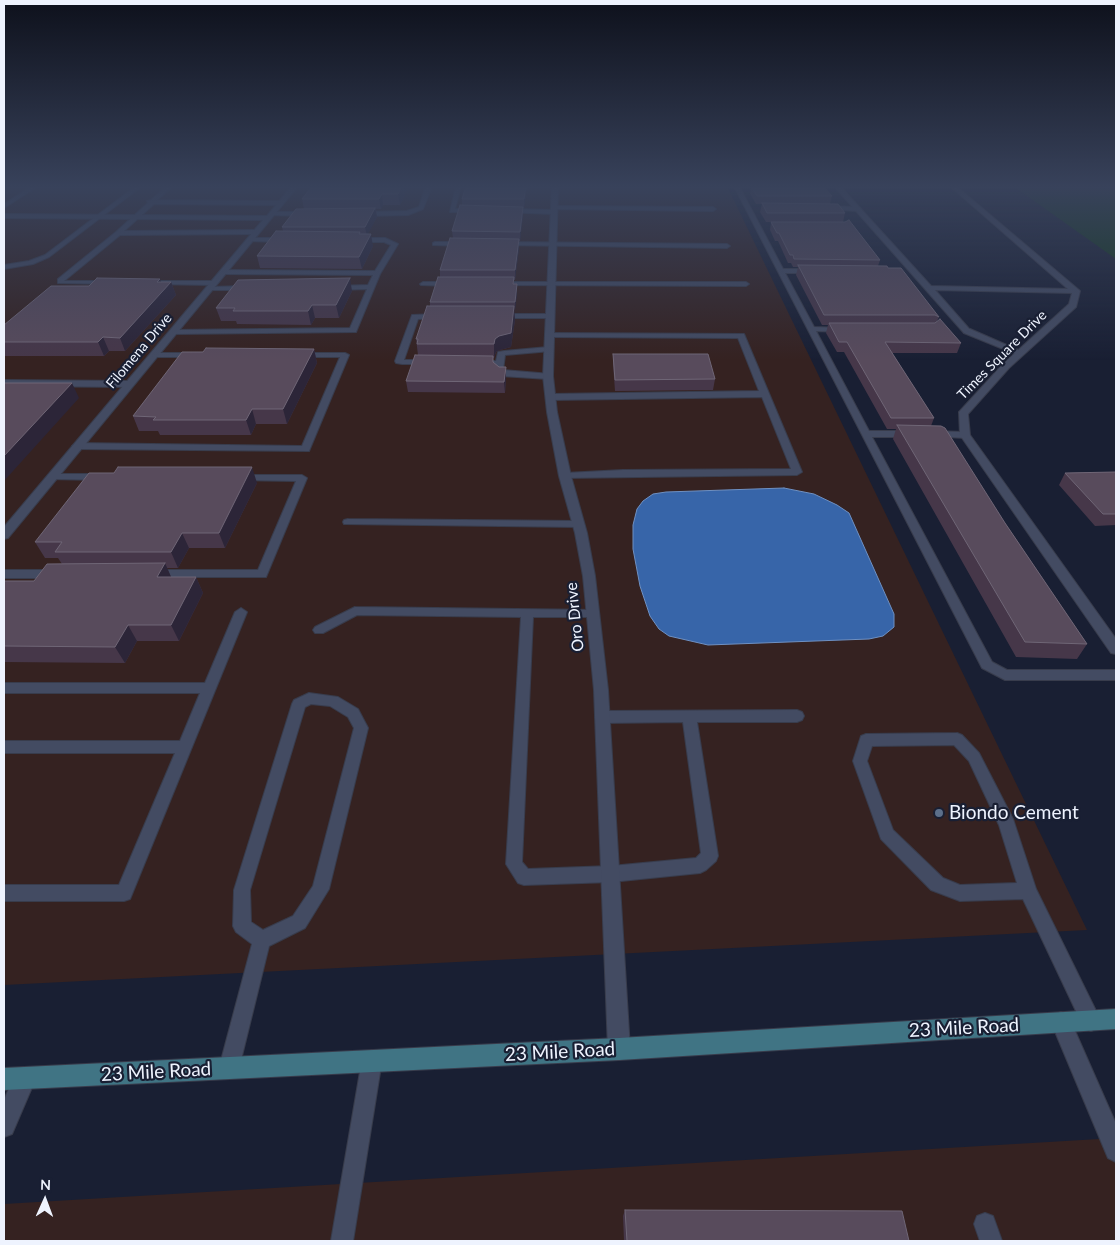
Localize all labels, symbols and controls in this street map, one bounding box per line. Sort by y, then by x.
street label: Times Square Drive [954,307,1050,403]
street label: Filomena Drive [103,310,175,392]
street label: Oro Drive [562,581,588,653]
place label: Biondo Cement [949,802,1079,824]
marker: Biondo Cement [933,807,945,819]
street label: 23 Mile Road [908,1014,1020,1042]
street label: 23 Mile Road [504,1038,616,1066]
street label: 23 Mile Road [100,1058,212,1086]
north arrow [20,1175,70,1225]
text: N [40,1176,51,1193]

